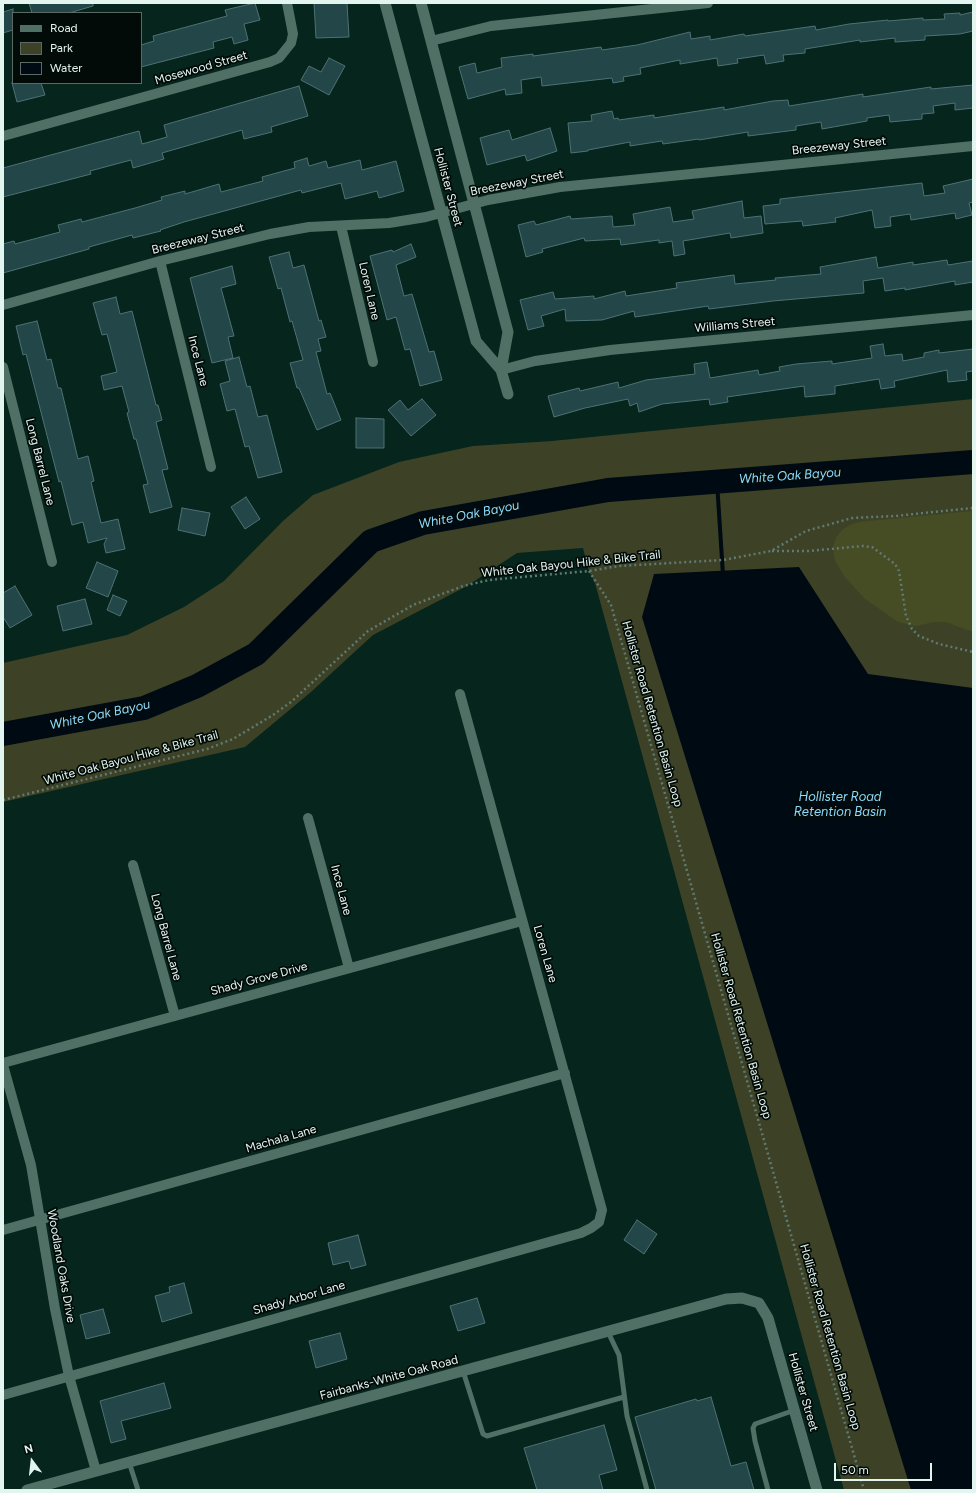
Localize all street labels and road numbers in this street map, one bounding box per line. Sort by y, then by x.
street label: Mosewood Street [153,48,249,88]
street label: Breezeway Street [791,134,887,158]
street label: Hollister Street [431,146,465,228]
street label: Breezeway Street [469,167,565,199]
street label: Breezeway Street [150,221,246,257]
street label: Loren Lane [355,261,383,321]
street label: Williams Street [694,314,776,336]
street label: Ince Lane [185,334,211,388]
street label: Long Barrel Lane [22,417,58,507]
street label: White Oak Bayou Hike & Bike Trail [481,547,661,581]
street label: Hollister Road Retention Basin Loop [619,619,685,809]
street label: White Oak Bayou Hike & Bike Trail [42,728,220,788]
street label: Ince Lane [327,863,355,917]
street label: Long Barrel Lane [147,892,185,982]
street label: Loren Lane [530,924,560,984]
street label: Hollister Road Retention Basin Loop [708,931,774,1121]
street label: Shady Grove Drive [209,959,309,999]
street label: Machala Lane [244,1122,318,1156]
street label: Woodland Oaks Drive [44,1208,78,1324]
street label: Hollister Road Retention Basin Loop [797,1242,863,1432]
street label: Shady Arbor Lane [251,1278,347,1318]
street label: Hollister Street [785,1351,821,1433]
street label: Fairbanks-White Oak Road [318,1353,460,1403]

